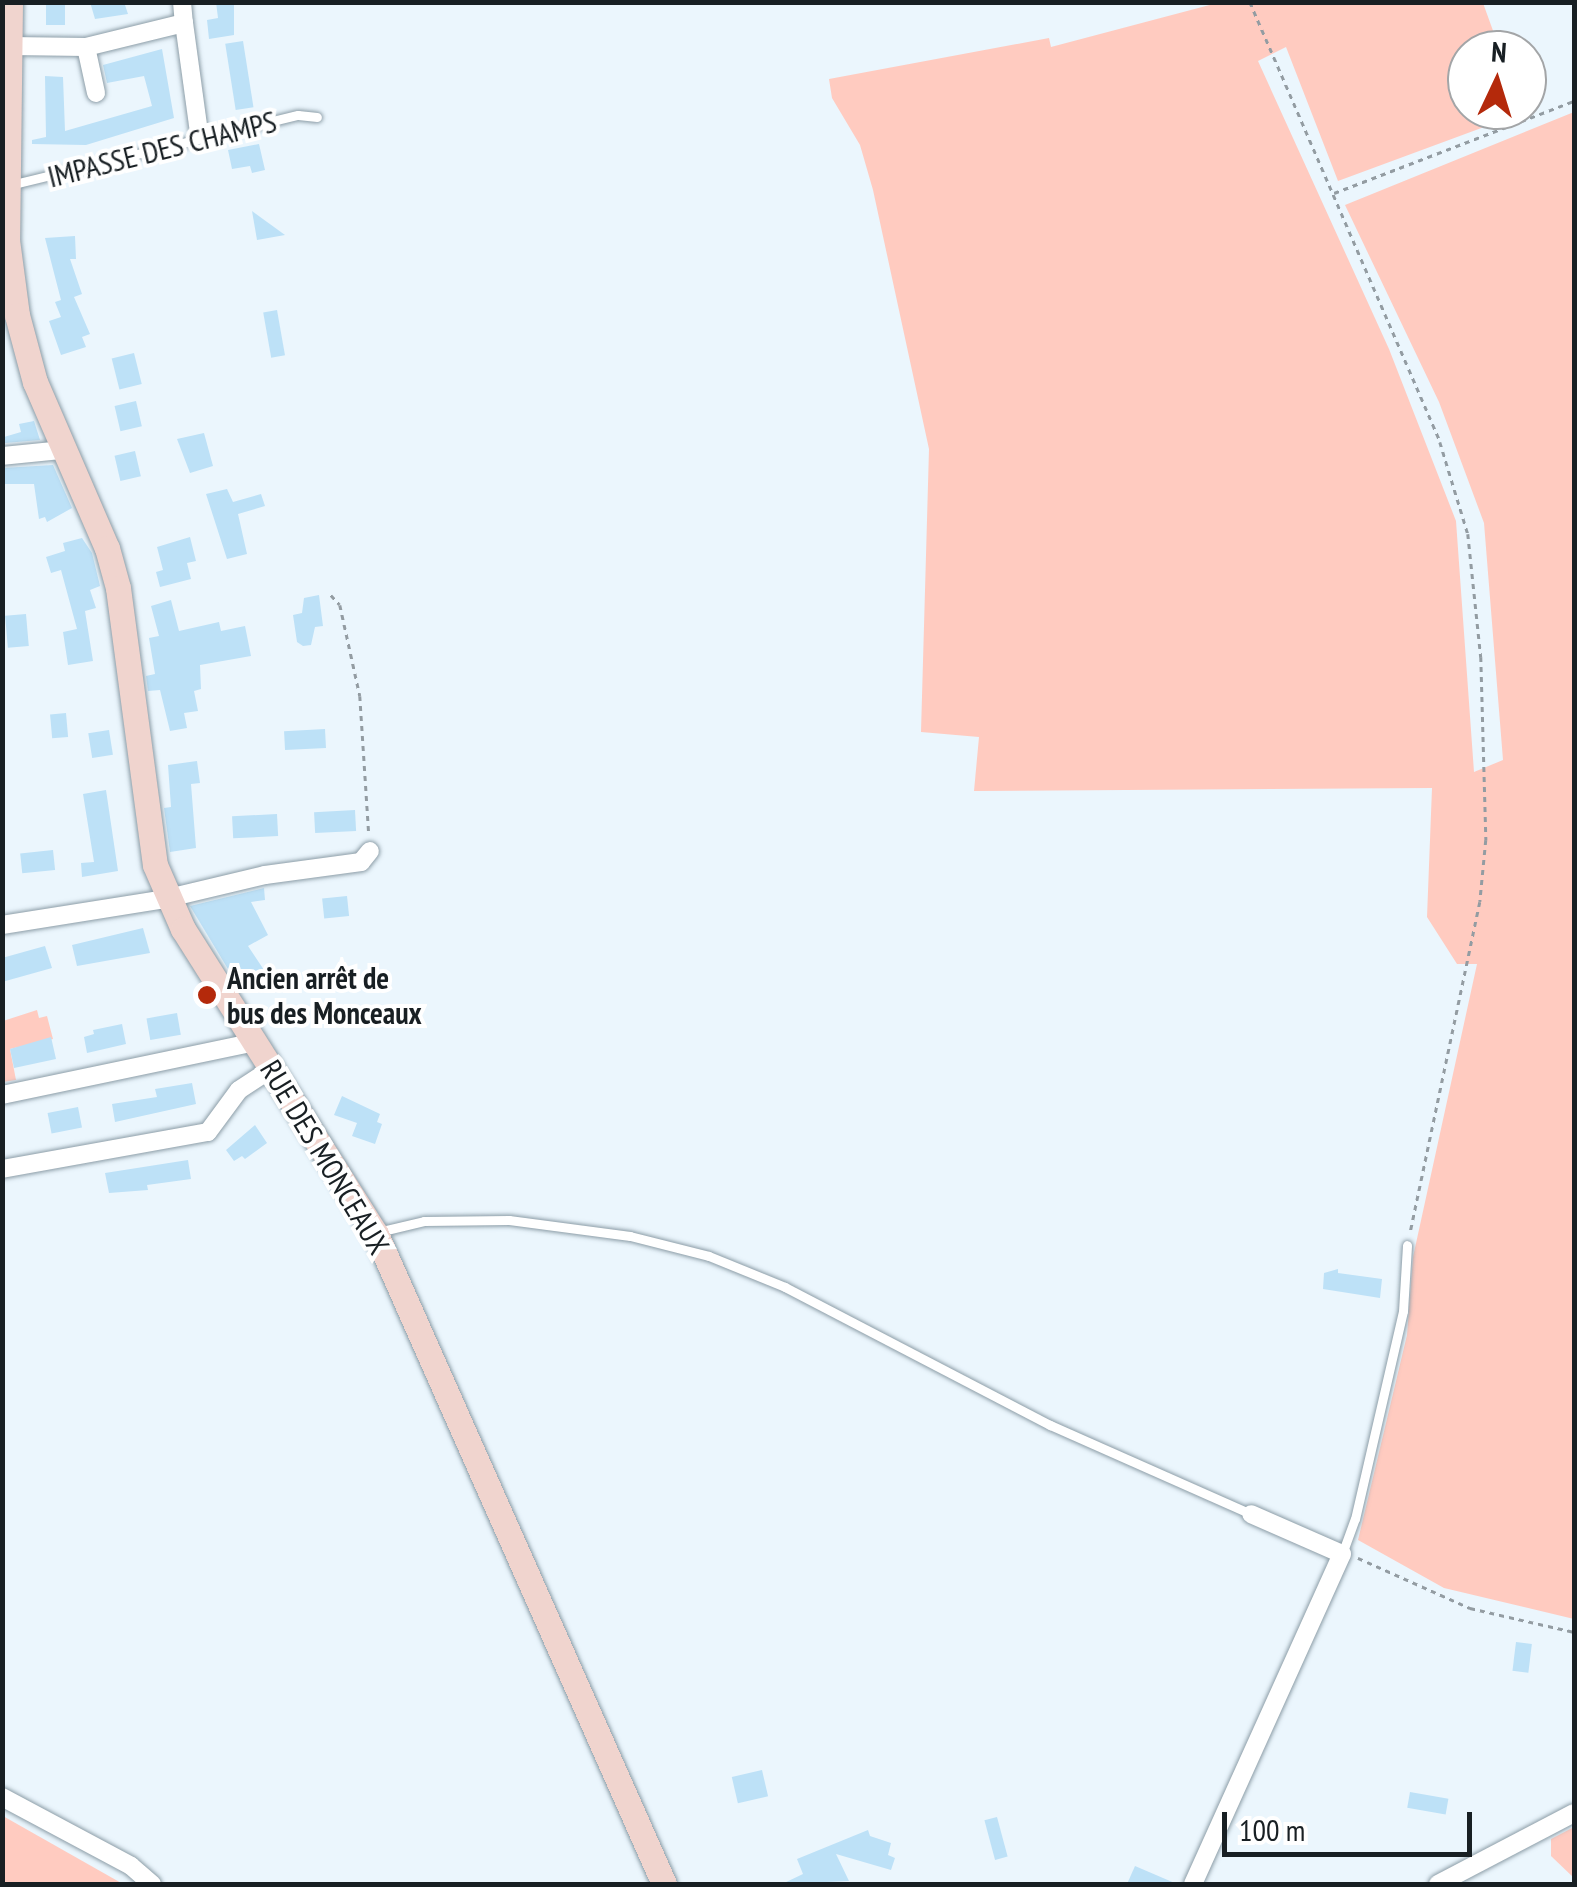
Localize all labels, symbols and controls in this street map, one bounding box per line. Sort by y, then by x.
north arrow [1447,30,1547,130]
text: N [1490,33,1508,71]
street label: IMPASSE DES CHAMPS [44,103,280,195]
place label: Ancien arrêt de bus des Monceaux [227,960,422,1030]
marker: Ancien arrêt de bus des Monceaux [196,984,218,1006]
street label: RUE DES MONCEAUX [253,1053,397,1261]
scale bar [1227,1792,1477,1854]
text: 100 m [1239,1810,1305,1849]

